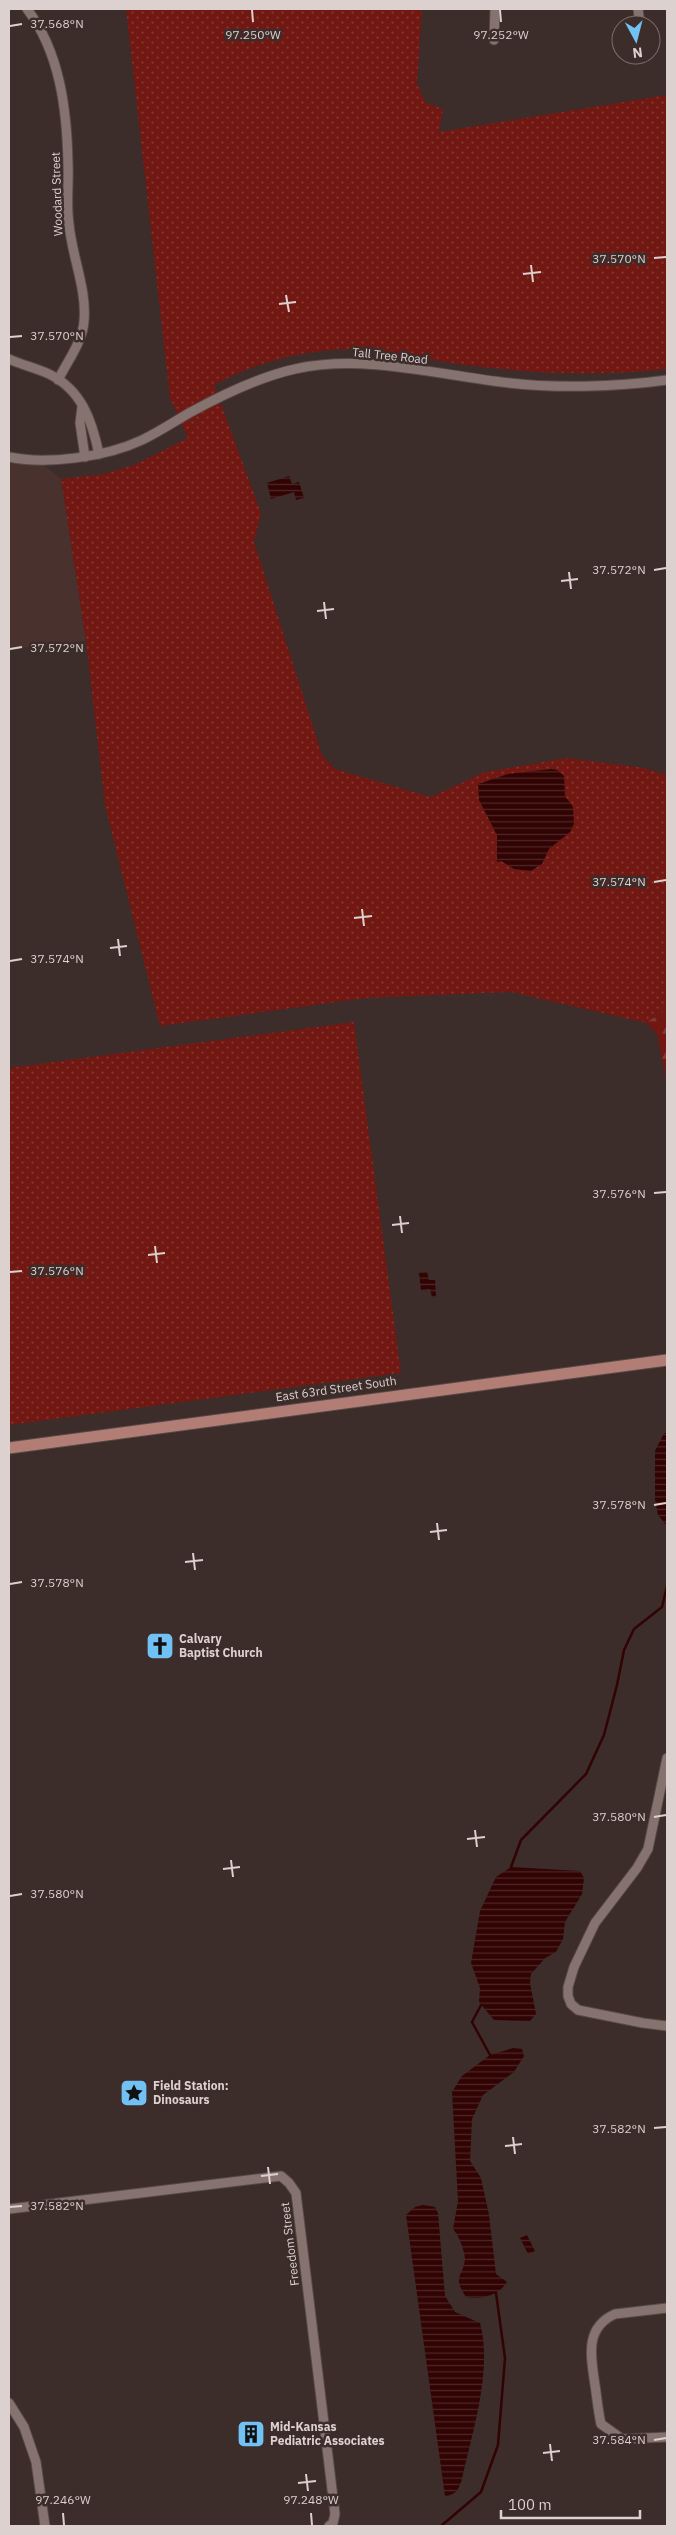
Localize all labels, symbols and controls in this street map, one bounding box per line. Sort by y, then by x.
north arrow [611,15,661,65]
text: 37.568°N [30,16,84,31]
text: 97.250°W [225,27,281,42]
text: 97.252°W [473,27,529,42]
text: N [631,43,644,62]
street label: Woodard Street [48,152,65,236]
text: 37.570°N [592,251,646,266]
text: 37.570°N [30,328,84,343]
street label: Tall Tree Road [351,344,429,367]
text: 37.572°N [592,562,646,577]
text: 37.572°N [30,640,84,655]
text: 37.574°N [592,874,646,889]
text: 37.574°N [30,951,84,966]
text: 37.576°N [592,1186,646,1201]
text: 37.576°N [30,1263,84,1278]
street label: East 63rd Street South [274,1373,397,1404]
text: 37.578°N [592,1497,646,1512]
text: 37.578°N [30,1575,84,1590]
church icon: Calvary Baptist Church [145,1631,175,1661]
place label: Calvary Baptist Church [179,1631,263,1660]
text: 37.580°N [592,1809,646,1824]
text: 37.580°N [30,1886,84,1901]
place icon: Field Station: Dinosaurs [119,2078,149,2108]
place label: Field Station: Dinosaurs [153,2078,229,2107]
text: 37.582°N [592,2121,646,2136]
text: 37.582°N [30,2198,84,2213]
street label: Freedom Street [277,2202,302,2287]
building icon: Mid-Kansas Pediatric Associates [236,2419,266,2449]
place label: Mid-Kansas Pediatric Associates [270,2419,385,2448]
text: 37.584°N [592,2432,646,2447]
scale bar [501,2488,640,2520]
text: 97.246°W [35,2492,91,2507]
text: 97.248°W [283,2492,339,2507]
text: 100 m [508,2495,552,2514]

